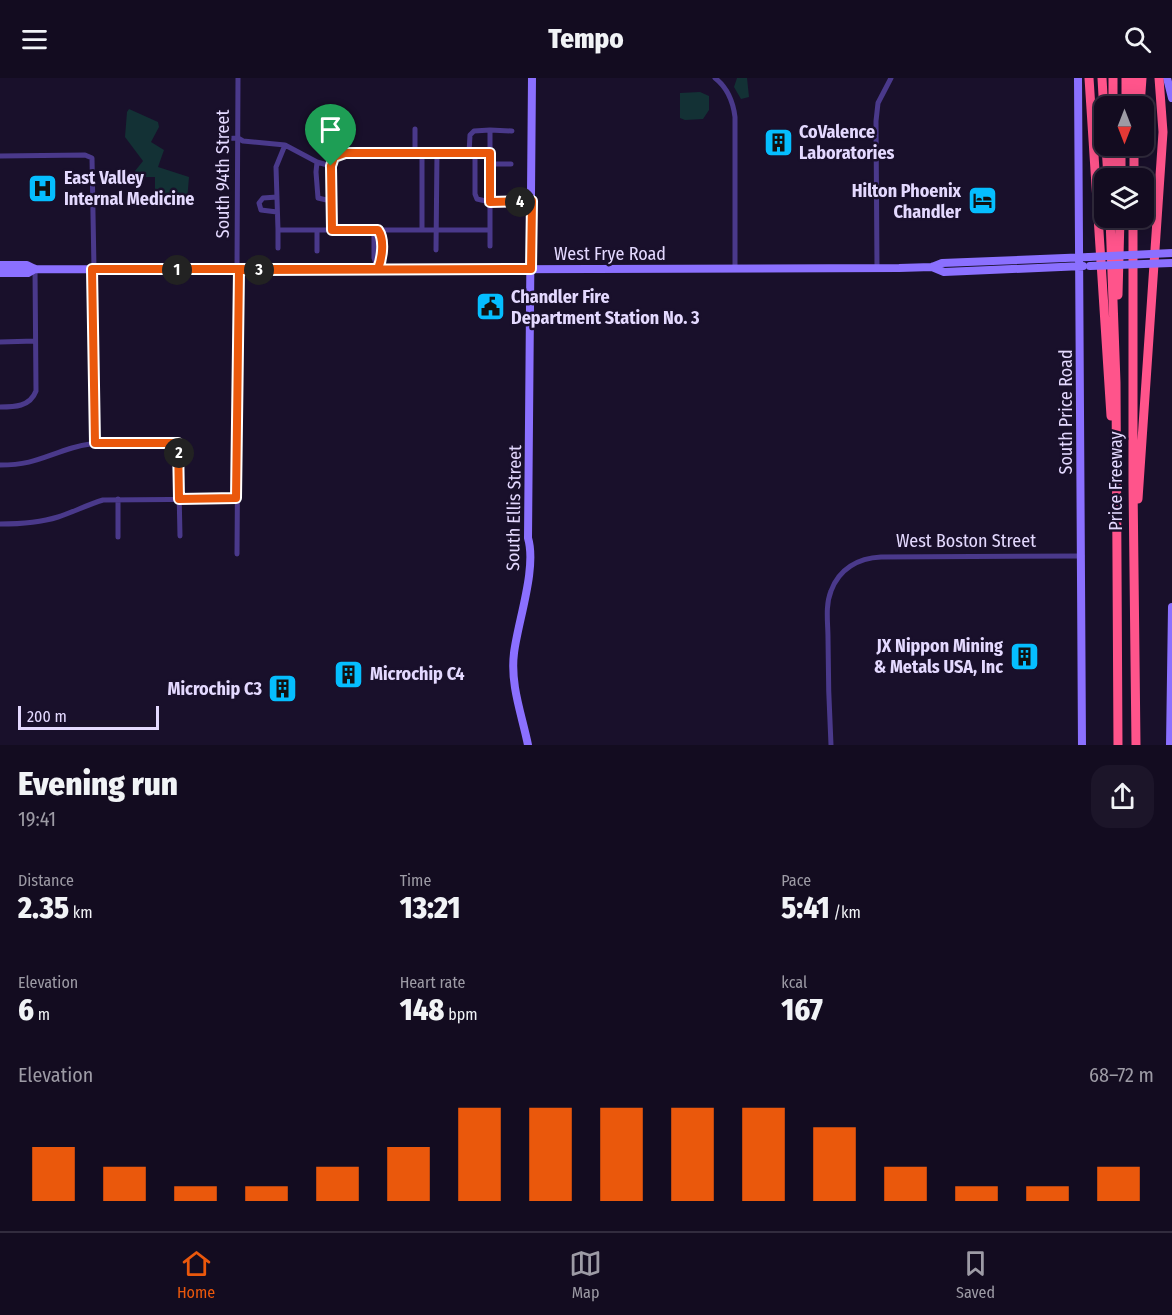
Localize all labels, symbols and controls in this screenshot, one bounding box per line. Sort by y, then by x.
icon: menu [18,23,51,56]
text: Tempo [548,23,624,55]
icon: search [1121,23,1154,56]
north arrow [1094,96,1154,156]
map controls [1094,96,1154,228]
pin [305,104,356,166]
street label: South 94th Street [212,110,234,238]
icon: arrive [314,113,347,146]
place label: CoValence Laboratories [799,121,895,164]
building icon: CoValence Laboratories [762,126,794,158]
place label: East Valley Internal Medicine [64,167,194,210]
button: layers [1094,168,1154,228]
hospital icon: East Valley Internal Medicine [27,172,59,204]
place label: Hilton Phoenix Chandler [852,180,962,223]
hotel icon: Hilton Phoenix Chandler [966,185,998,217]
pin: 4 [505,187,535,217]
text: 4 [516,192,524,211]
street label: West Frye Road [554,243,666,265]
pin: 1 [162,255,192,285]
pin: 3 [244,255,274,285]
text: 1 [174,260,180,279]
text: 3 [255,260,263,279]
place label: Chandler Fire Department Station No. 3 [511,286,700,329]
public building icon: Chandler Fire Department Station No. 3 [474,291,506,323]
street label: South Price Road [1055,349,1077,475]
street label: Price Freeway [1105,431,1127,531]
pin: 2 [164,438,194,468]
text: 2 [175,443,183,462]
street label: South Ellis Street [502,445,526,571]
street label: West Boston Street [896,530,1036,552]
place label: JX Nippon Mining & Metals USA, Inc [874,635,1003,678]
building icon: JX Nippon Mining & Metals USA, Inc [1008,640,1040,672]
building icon: Microchip C4 [333,658,365,690]
place label: Microchip C4 [370,663,465,685]
building icon: Microchip C3 [267,673,299,705]
place label: Microchip C3 [167,678,262,700]
scale bar [18,703,159,730]
text: 200 m [27,707,67,726]
text: Evening run [18,764,178,804]
button: share [1091,765,1154,828]
text: 19:41 [18,807,56,831]
text: Distance [18,871,74,890]
text: Time [400,871,431,890]
text: Pace [781,871,811,890]
text: 2.35 [18,890,69,926]
text: 13:21 [400,890,461,926]
text: 5:41 [781,890,830,926]
text: km [69,903,93,922]
text: /km [830,903,861,922]
text: Elevation [18,973,78,992]
text: Heart rate [400,973,465,992]
text: kcal [781,973,807,992]
text: 6 [18,992,34,1028]
text: 148 [400,992,444,1028]
text: 167 [781,992,823,1028]
text: m [34,1005,50,1024]
text: bpm [444,1005,478,1024]
text: Elevation [18,1063,93,1087]
text: 68–72 m [1089,1063,1154,1087]
tab: Home [177,1247,215,1302]
tab: Map [569,1247,602,1302]
tab: Saved [956,1247,995,1302]

